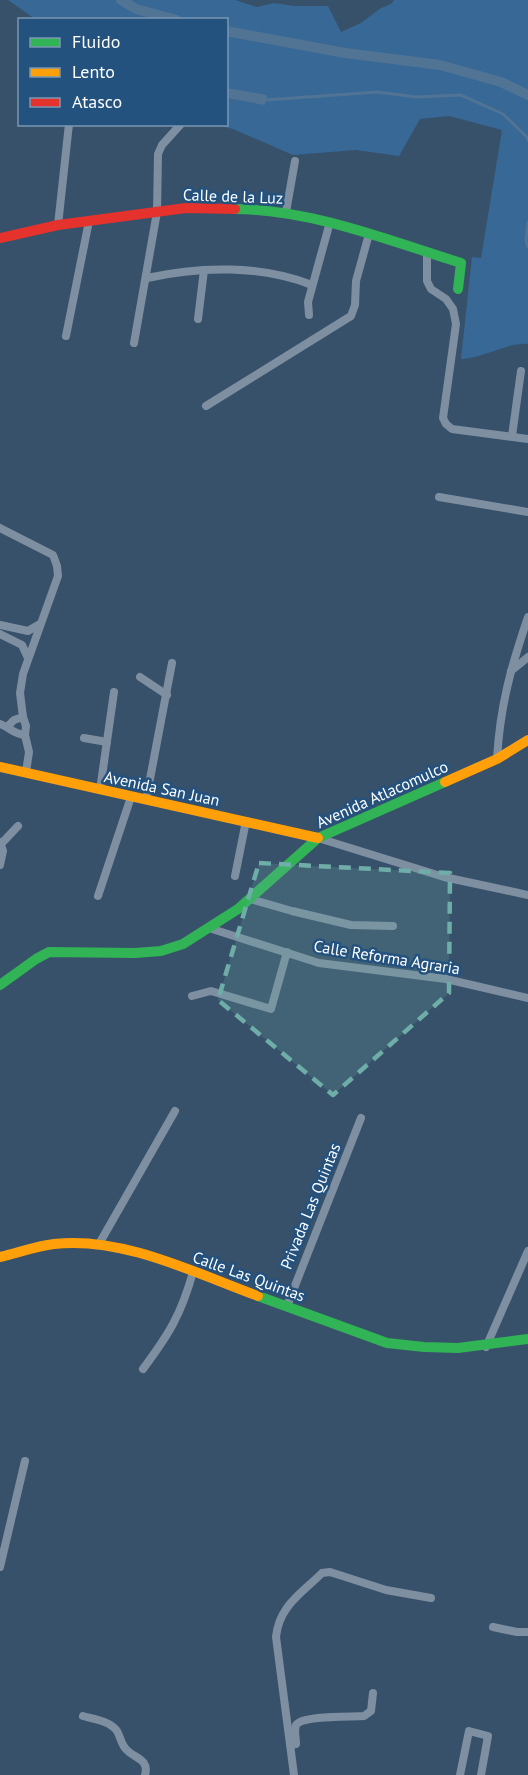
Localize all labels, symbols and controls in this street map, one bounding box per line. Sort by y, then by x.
legend [18,18,228,126]
text: Fluido [72,30,120,53]
text: Lento [72,60,115,83]
text: Atasco [72,90,122,113]
street label: Calle de la Luz [183,184,283,208]
street label: Avenida Atlacomulco [313,756,451,832]
street label: Avenida San Juan [102,766,222,810]
street label: Calle Reforma Agraria [312,936,462,978]
street label: Privada Las Quintas [276,1140,345,1272]
street label: Calle Las Quintas [190,1246,308,1306]

